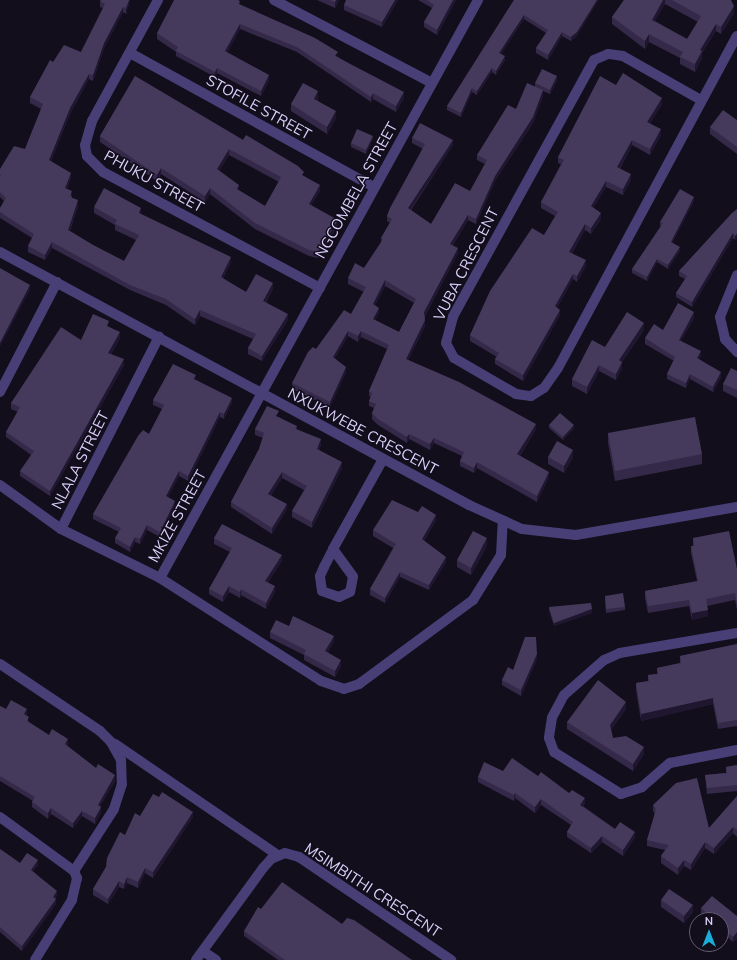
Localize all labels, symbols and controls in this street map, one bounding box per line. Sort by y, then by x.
street label: STOFILE STREET [203,71,315,143]
street label: NGCOMBELA STREET [311,119,401,261]
street label: PHUKU STREET [101,146,207,216]
street label: VUBA CRESCENT [430,204,502,324]
street label: NXUKWEBE CRESCENT [285,384,441,478]
street label: NLALA STREET [47,408,113,512]
street label: MKIZE STREET [144,467,210,565]
street label: MSIMBITHI CRESCENT [301,839,445,941]
north arrow [689,912,729,952]
text: N [705,914,713,928]

